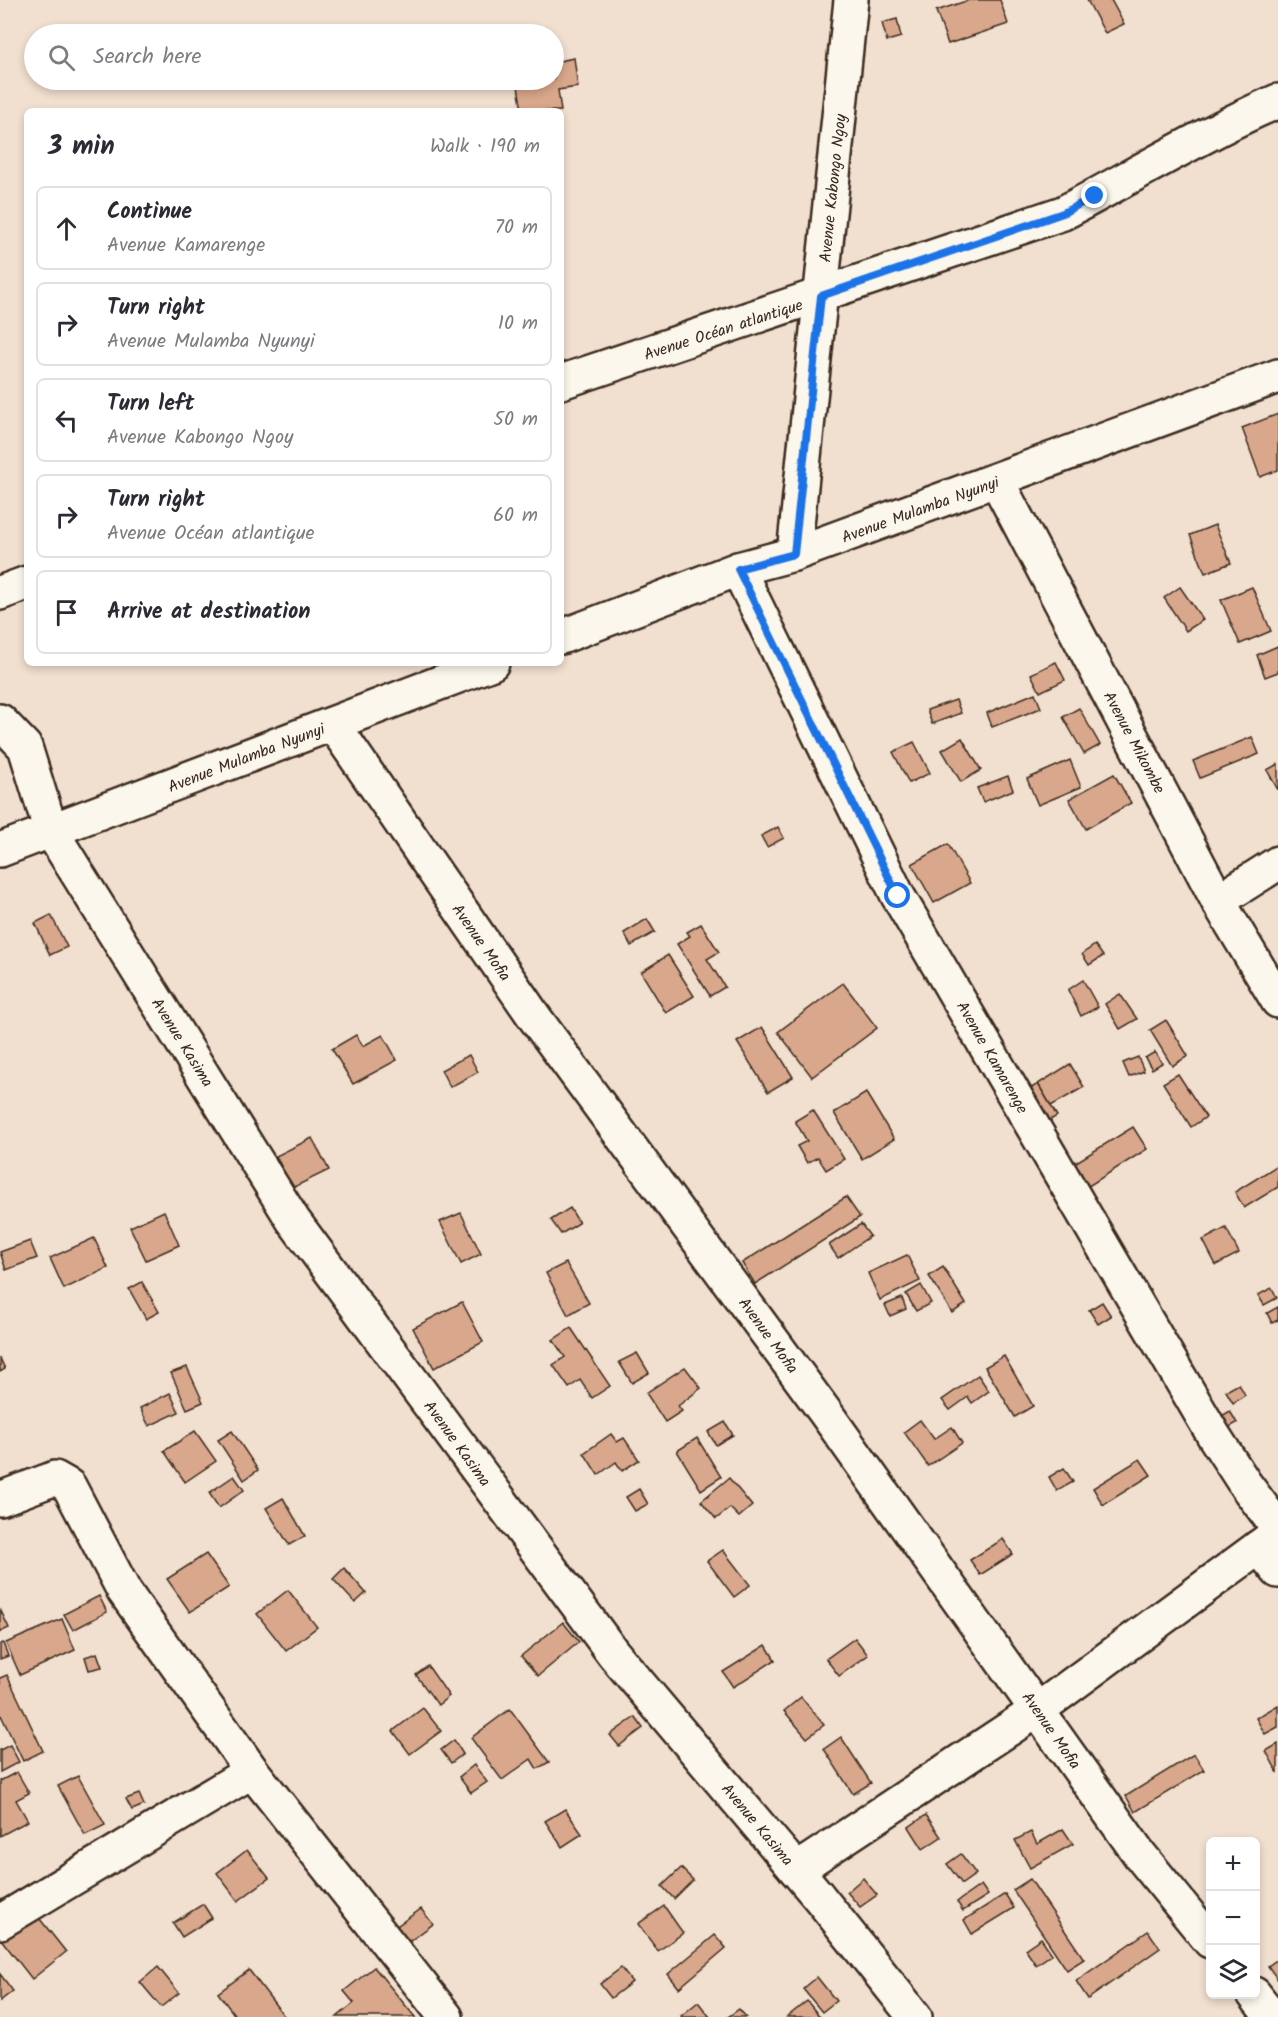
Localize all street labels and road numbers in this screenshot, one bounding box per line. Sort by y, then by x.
street label: Avenue Kabongo Ngoy [813,112,854,264]
street label: Avenue Océan atlantique [641,293,806,368]
street label: Avenue Mulamba Nyunyi [838,470,1004,551]
street label: Avenue Mikombe [1096,687,1171,798]
street label: Avenue Mulamba Nyunyi [164,717,330,800]
street label: Avenue Mofia [445,899,517,987]
street label: Avenue Kasima [144,993,219,1092]
street label: Avenue Kamarenge [949,997,1034,1119]
street label: Avenue Mofia [731,1292,804,1379]
street label: Avenue Kasima [417,1396,497,1492]
street label: Avenue Mofia [1015,1687,1087,1775]
street label: Avenue Kasima [715,1778,799,1872]

